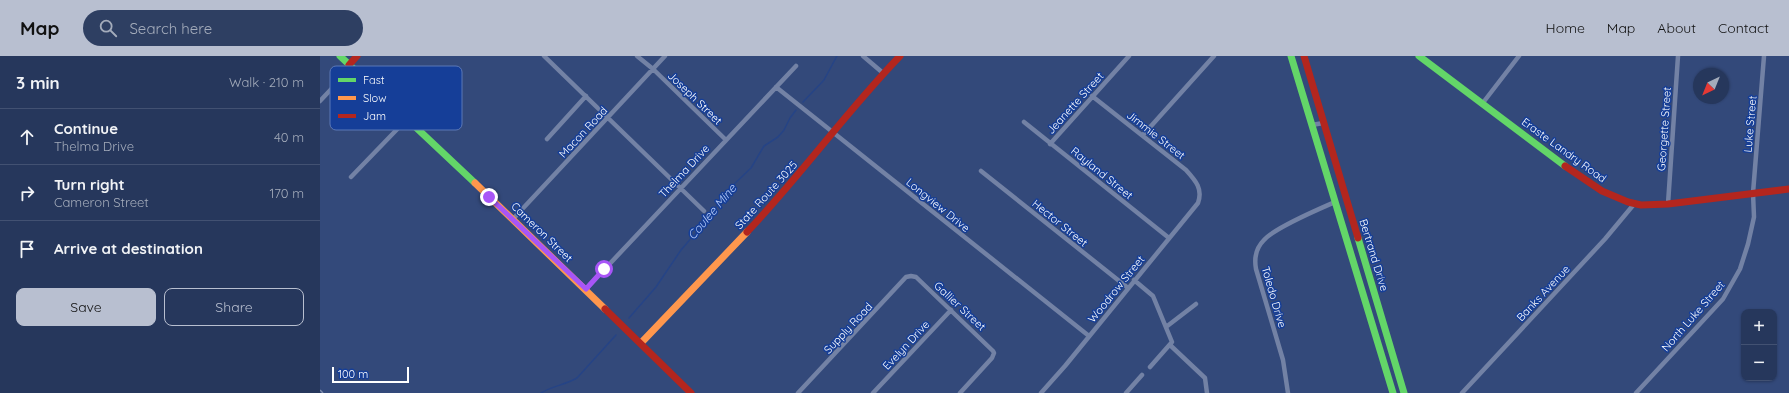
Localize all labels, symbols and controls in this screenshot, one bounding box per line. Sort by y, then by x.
search box [83,10,363,46]
text: Map [20,16,59,40]
icon: search [97,17,119,39]
text: Search here [129,19,212,38]
text: Home [1546,19,1585,37]
text: Map [1607,19,1635,37]
text: About [1657,19,1696,37]
text: Contact [1718,19,1769,37]
legend [330,66,462,130]
north arrow [1693,68,1729,104]
street label: Joseph Street [665,69,725,128]
street label: Jeanette Street [1044,69,1107,137]
text: 3 min [16,72,60,93]
text: Fast [363,73,385,87]
text: Walk · 210 m [229,74,304,90]
street label: Georgette Street [1654,86,1674,171]
text: Slow [363,91,387,105]
street label: Luke Street [1741,95,1759,153]
street label: Macon Road [556,104,610,160]
street label: Jimmie Street [1124,108,1188,162]
text: Jam [363,109,386,123]
street label: Eraste Landry Road [1519,115,1609,185]
text: Continue [54,119,118,138]
icon: ahead [16,126,38,148]
text: 40 m [274,129,304,145]
text: Thelma Drive [54,138,134,154]
street label: Thelma Drive [656,141,712,201]
street label: Rayland Street [1068,144,1136,202]
street label: State Route 3025 [732,158,800,232]
text: Turn right [54,175,125,194]
street label: Longview Drive [903,175,973,235]
water label: Coulee Mine [684,180,740,242]
icon: right [16,182,38,204]
text: 170 m [269,185,304,201]
route end [480,188,498,206]
text: Cameron Street [54,194,149,210]
street label: Hector Street [1029,196,1091,250]
street label: Cameron Street [508,199,576,265]
street label: Bertrand Drive [1356,217,1392,293]
icon: arrive [16,238,38,260]
text: Arrive at destination [54,239,203,258]
street label: Woodrow Street [1085,252,1148,325]
route start [595,260,613,278]
street label: Banks Avenue [1513,262,1573,324]
street label: Toledo Drive [1259,265,1289,329]
street label: North Luke Street [1659,278,1728,354]
street label: Gallier Street [931,279,989,334]
button: Save [16,288,156,326]
button: Share [164,288,304,326]
street label: Supply Road [821,300,875,356]
map controls [1741,309,1777,381]
button: + [1741,309,1777,345]
street label: Evelyn Drive [880,317,932,373]
button: − [1741,345,1777,381]
scale bar [332,365,409,384]
text: 100 m [338,367,368,381]

